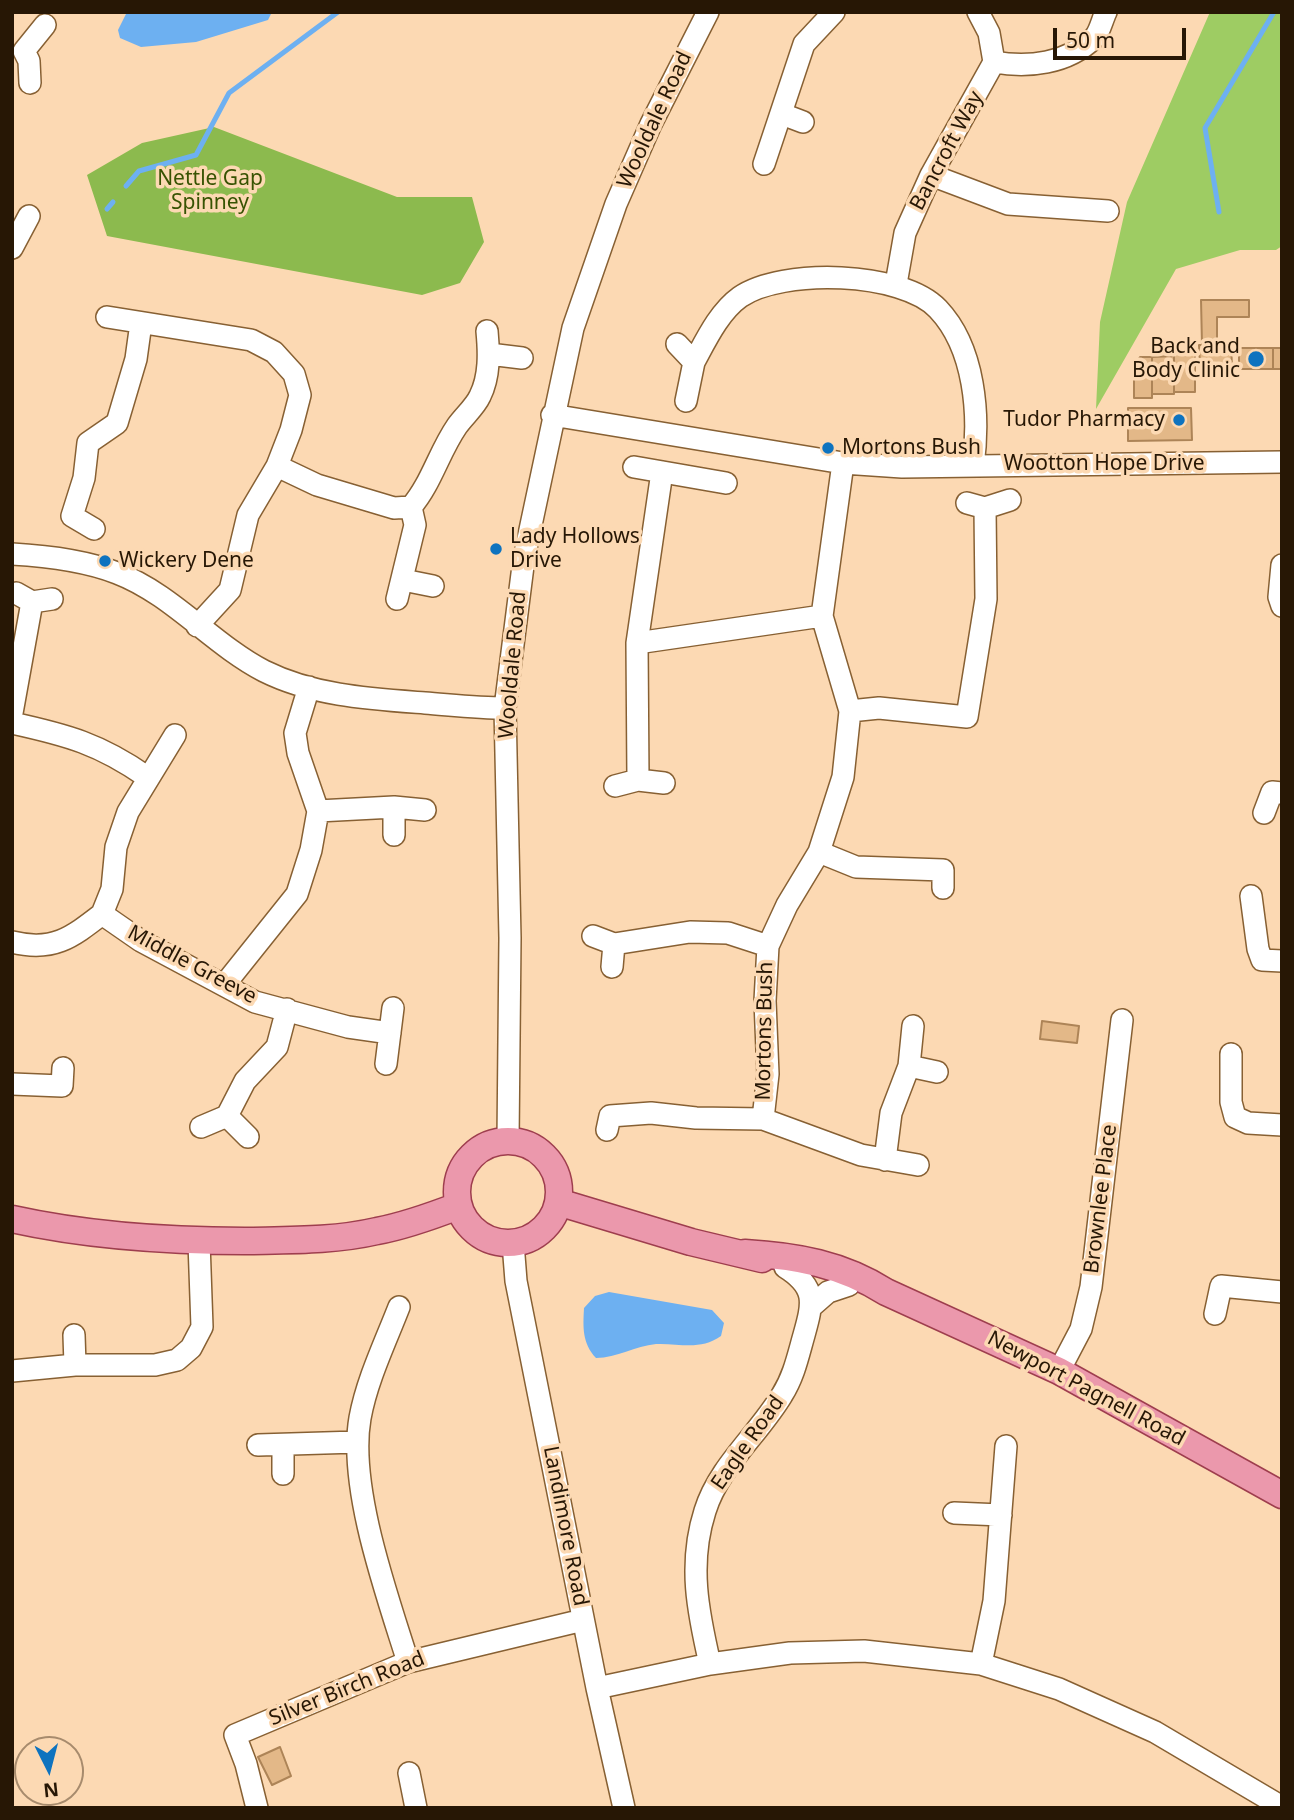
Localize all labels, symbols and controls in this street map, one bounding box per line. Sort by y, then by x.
scale bar [1056,14,1189,58]
text: 50 m [1066,26,1115,54]
street label: Wooldale Road [612,48,698,192]
street label: Bancroft Way [905,87,989,215]
park label: Nettle Gap Spinney [157,166,263,216]
place label: Back and Body Clinic [1132,334,1240,384]
marker: Back and Body Clinic [1246,349,1266,369]
place label: Tudor Pharmacy [1003,407,1165,433]
marker: Tudor Pharmacy [1171,412,1187,428]
place label: Mortons Bush [842,435,981,461]
marker: Mortons Bush [820,440,836,456]
street label: Wootton Hope Drive [1003,451,1205,477]
place label: Lady Hollows Drive [510,524,640,574]
marker: Lady Hollows Drive [488,541,504,557]
place label: Wickery Dene [119,548,254,574]
marker: Wickery Dene [97,553,113,569]
street label: Wooldale Road [494,590,532,740]
street label: Middle Greeve [123,920,261,1010]
street label: Mortons Bush [751,961,779,1101]
street label: Brownlee Place [1079,1123,1123,1275]
street label: Newport Pagnell Road [983,1326,1189,1452]
street label: Eagle Road [706,1391,790,1495]
street label: Landimore Road [537,1444,593,1608]
street label: Silver Birch Road [266,1646,428,1732]
north arrow [14,1736,84,1806]
text: N [42,1776,60,1804]

